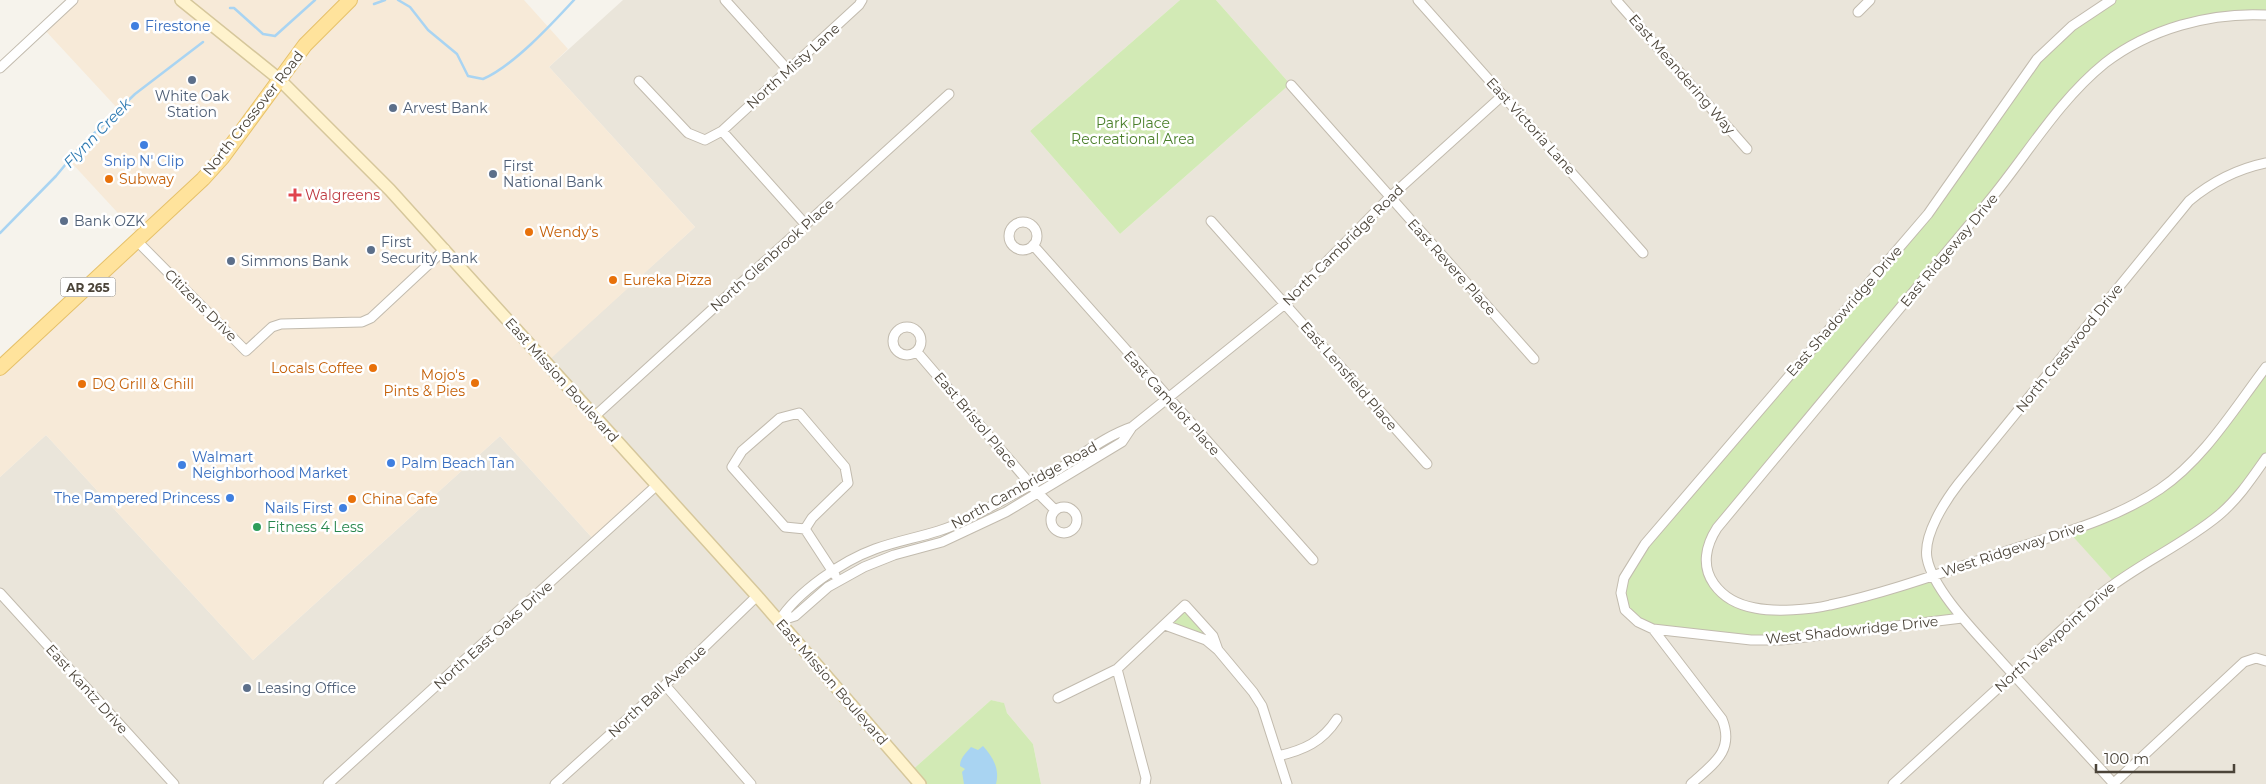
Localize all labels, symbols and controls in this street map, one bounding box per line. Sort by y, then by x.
street label: East Meandering Way [1625,10,1739,138]
place label: Firestone [145,17,210,35]
street label: North Misty Lane [743,19,843,113]
marker: Firestone [129,20,141,32]
street label: North Crossover Road [199,47,307,179]
marker: White Oak Station [186,74,198,86]
street label: East Victoria Lane [1483,74,1579,178]
place label: White Oak Station [155,87,230,121]
water label: Flynn Creek [59,93,136,172]
place label: Arvest Bank [403,99,488,117]
marker: Arvest Bank [387,102,399,114]
park label: Park Place Recreational Area [1071,114,1195,148]
marker: Snip N' Clip [138,139,150,151]
place label: Snip N' Clip [104,152,184,170]
place label: First National Bank [503,157,603,191]
marker: First National Bank [487,168,499,180]
place label: Subway [119,170,174,188]
marker: Subway [103,173,115,185]
street label: North Cambridge Road [1279,181,1407,309]
place label: Walgreens [305,186,380,204]
marker: Walgreens [289,189,301,201]
street label: East Ridgeway Drive [1896,189,2002,311]
street label: North Glenbrook Place [706,195,838,315]
place label: Bank OZK [74,212,145,230]
marker: Bank OZK [58,215,70,227]
street label: East Revere Place [1404,215,1500,319]
place label: Wendy's [539,223,599,241]
marker: Wendy's [523,226,535,238]
place label: First Security Bank [381,233,478,267]
street label: East Shadowridge Drive [1782,242,1906,380]
marker: First Security Bank [365,244,377,256]
place label: Simmons Bank [241,252,349,270]
marker: Simmons Bank [225,255,237,267]
street label: Citizens Drive [161,265,241,345]
place label: Eureka Pizza [623,271,712,289]
marker: Eureka Pizza [607,274,619,286]
road number: AR 265 [61,278,116,296]
street label: North Crestwood Drive [2012,280,2126,416]
street label: East Mission Boulevard [501,314,623,446]
street label: East Lensfield Place [1297,318,1401,434]
street label: East Camelot Place [1120,347,1224,459]
place label: Locals Coffee [271,359,363,377]
marker: Locals Coffee [367,362,379,374]
place label: Mojo's Pints & Pies [383,366,465,400]
street label: East Bristol Place [930,368,1022,472]
place label: DQ Grill & Chill [92,375,194,393]
marker: Mojo's Pints & Pies [469,377,481,389]
marker: DQ Grill & Chill [76,378,88,390]
street label: North Cambridge Road [948,437,1100,533]
place label: Walmart Neighborhood Market [192,448,348,482]
place label: Palm Beach Tan [401,454,515,472]
marker: Palm Beach Tan [385,457,397,469]
marker: Walmart Neighborhood Market [176,459,188,471]
place label: The Pampered Princess [54,489,220,507]
place label: China Cafe [362,490,438,508]
marker: The Pampered Princess [224,492,236,504]
marker: China Cafe [346,493,358,505]
place label: Nails First [265,499,333,517]
marker: Nails First [337,502,349,514]
street label: West Ridgeway Drive [1940,517,2086,581]
place label: Fitness 4 Less [267,518,364,536]
marker: Fitness 4 Less [251,521,263,533]
street label: North East Oaks Drive [430,577,556,693]
street label: North Viewpoint Drive [1991,578,2119,696]
street label: West Shadowridge Drive [1765,612,1939,648]
street label: East Mission Boulevard [772,615,892,749]
street label: East Kantz Drive [42,640,132,738]
street label: North Ball Avenue [604,641,710,741]
place label: Leasing Office [257,679,356,697]
marker: Leasing Office [241,682,253,694]
scale bar [2096,742,2234,774]
text: 100 m [2104,749,2149,768]

